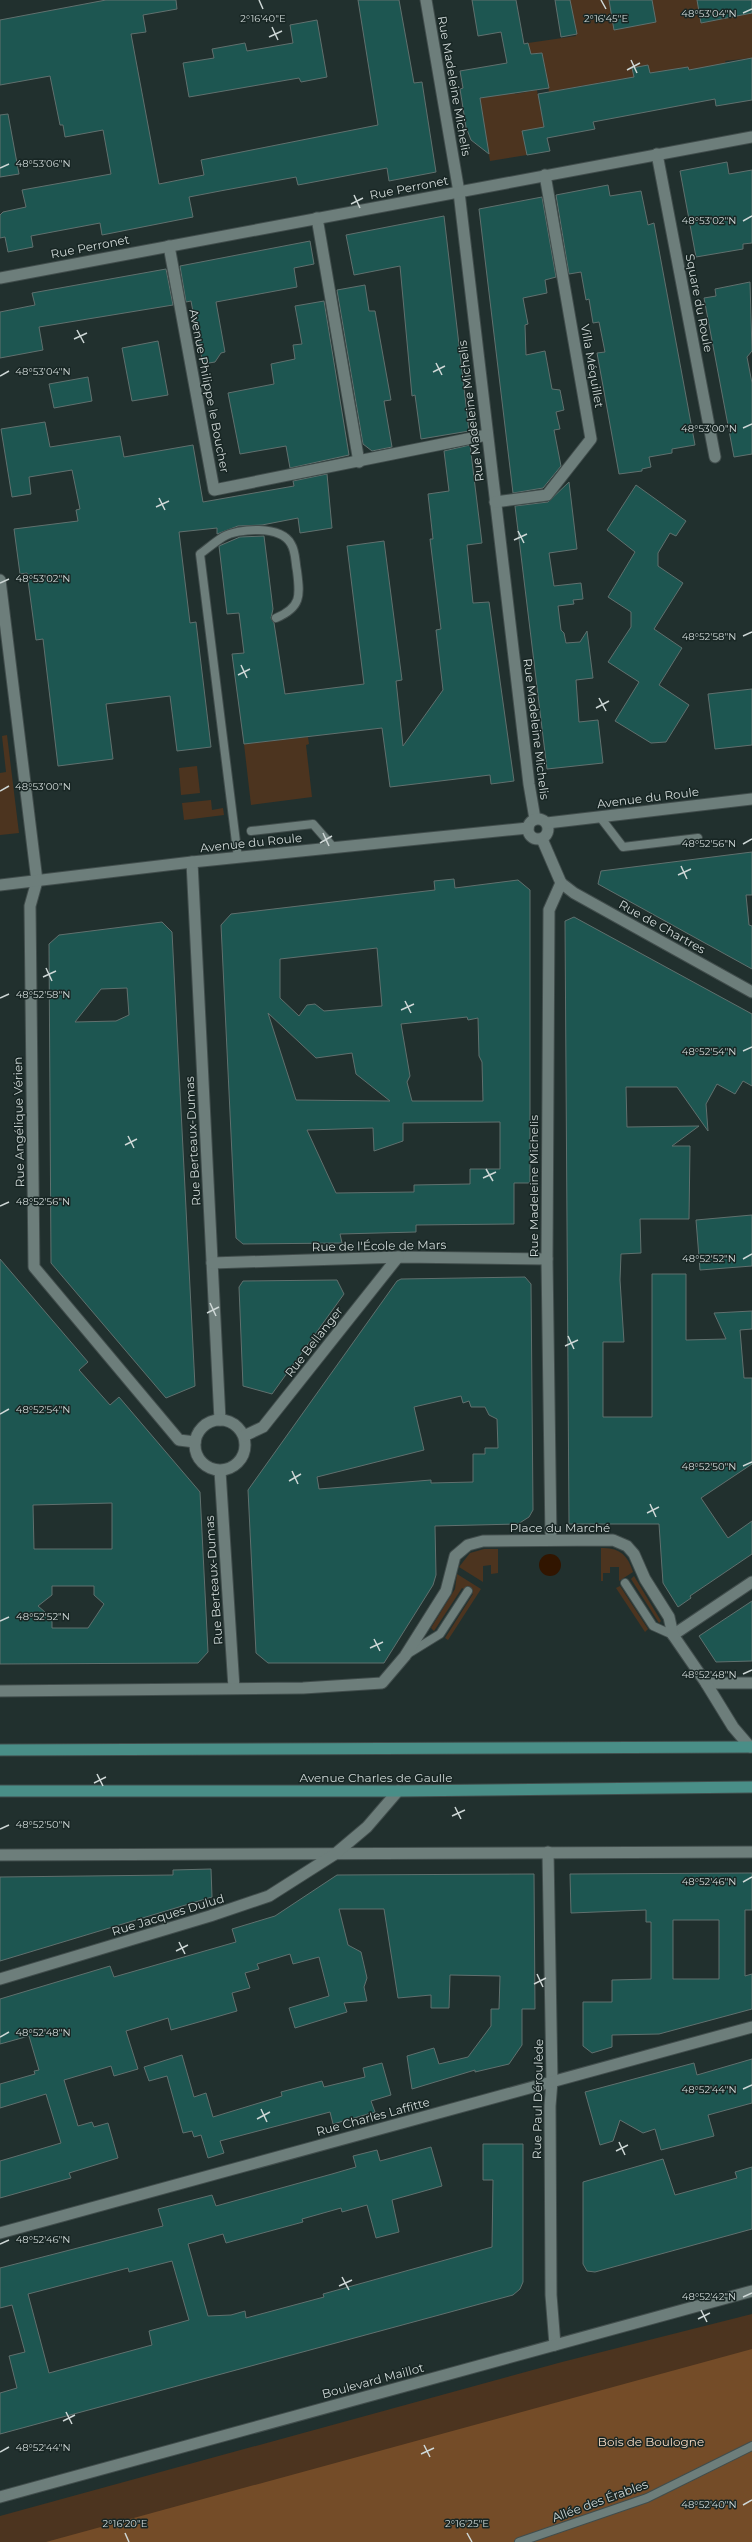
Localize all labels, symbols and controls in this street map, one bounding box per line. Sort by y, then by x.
text: 48°53'04"N [681,7,737,20]
text: 2°16'40"E [240,12,286,25]
text: 2°16'45"E [584,12,628,25]
street label: Rue Madeleine Michelis [435,15,474,157]
text: 48°53'06"N [15,157,71,170]
street label: Rue Perronet [368,172,450,203]
text: 48°53'02"N [682,214,736,227]
street label: Rue Perronet [49,231,131,262]
street label: Square du Roule [683,252,716,353]
street label: Avenue Philippe le Boucher [186,308,233,474]
street label: Villa Méquillet [578,323,607,409]
street label: Rue Madeleine Michelis [454,339,487,483]
text: 48°53'04"N [15,365,71,378]
text: 48°53'00"N [681,422,737,435]
text: 48°53'02"N [16,572,70,585]
text: 48°52'58"N [682,630,736,643]
street label: Rue Madeleine Michelis [520,657,553,801]
text: 48°53'00"N [15,780,71,793]
street label: Avenue du Roule [596,784,700,811]
street label: Avenue du Roule [199,830,303,855]
text: 48°52'56"N [682,837,736,850]
street label: Rue de Chartres [616,896,708,957]
text: 48°52'58"N [16,988,70,1001]
text: 48°52'54"N [682,1045,736,1058]
street label: Rue Angélique Vérien [10,1057,27,1187]
street label: Rue Berteaux-Dumas [182,1076,203,1206]
street label: Rue Madeleine Michelis [526,1115,541,1257]
text: 48°52'56"N [16,1195,70,1208]
street label: Rue de l'École de Mars [311,1237,447,1254]
text: 48°52'52"N [682,1252,736,1265]
street label: Rue Bellanger [281,1303,346,1380]
text: 48°52'54"N [16,1403,70,1416]
text: 48°52'50"N [682,1460,736,1473]
street label: Rue Berteaux-Dumas [201,1515,226,1645]
street label: Place du Marché [510,1520,610,1535]
text: 48°52'52"N [16,1610,70,1623]
text: 48°52'48"N [681,1668,737,1681]
street label: Avenue Charles de Gaulle [300,1770,452,1785]
text: 48°52'50"N [16,1818,70,1831]
text: 48°52'46"N [682,1875,736,1888]
street label: Rue Jacques Dulud [110,1890,226,1939]
text: 48°52'48"N [15,2026,71,2039]
street label: Rue Paul Déroulède [529,2039,546,2159]
text: 48°52'44"N [681,2083,737,2096]
street label: Rue Charles Laffitte [314,2094,431,2139]
text: 48°52'46"N [16,2233,70,2246]
text: 48°52'42"N [682,2290,736,2303]
street label: Boulevard Maillot [320,2360,426,2401]
park label: Bois de Boulogne [598,2434,704,2449]
text: 48°52'44"N [15,2441,71,2454]
street label: Allée des Érables [550,2476,650,2525]
text: 48°52'40"N [681,2498,737,2511]
text: 2°16'20"E [103,2517,148,2530]
text: 2°16'25"E [445,2517,489,2530]

